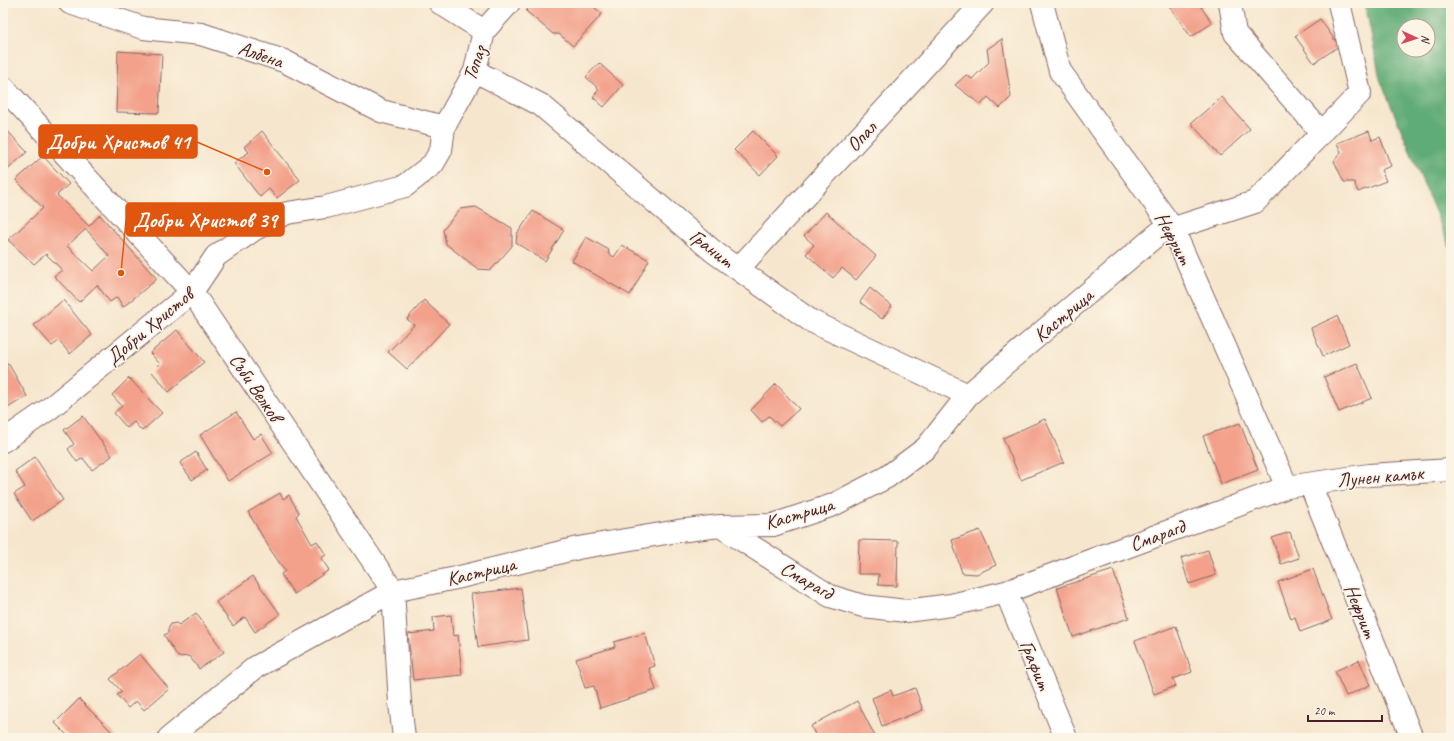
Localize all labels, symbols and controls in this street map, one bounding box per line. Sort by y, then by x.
north arrow [1396,18,1436,58]
street label: Албена [235,35,288,74]
text: N [1419,35,1433,44]
street label: Топаз [457,41,493,84]
street label: Опал [841,114,883,157]
callout: Добри Христов 41 [39,125,197,158]
text: Добри Христов 41 [46,129,193,155]
callout: Добри Христов 39 [126,203,284,236]
text: Добри Христов 39 [133,207,280,233]
street label: Нефрит [1149,208,1198,270]
street label: Гранит [684,223,740,274]
street label: Добри Христов [100,280,201,370]
street label: Кастрица [1028,282,1100,348]
street label: Съби Велков [224,348,290,430]
street label: Лунен камък [1336,460,1426,493]
street label: Кастрица [762,491,838,535]
street label: Смарагд [1126,513,1190,557]
street label: Кастрица [444,551,520,592]
street label: Смарагд [776,555,839,606]
street label: Нефрит [1338,580,1383,643]
street label: Графит [1014,636,1057,695]
scale bar [1308,697,1382,723]
text: 20 m [1314,703,1336,719]

